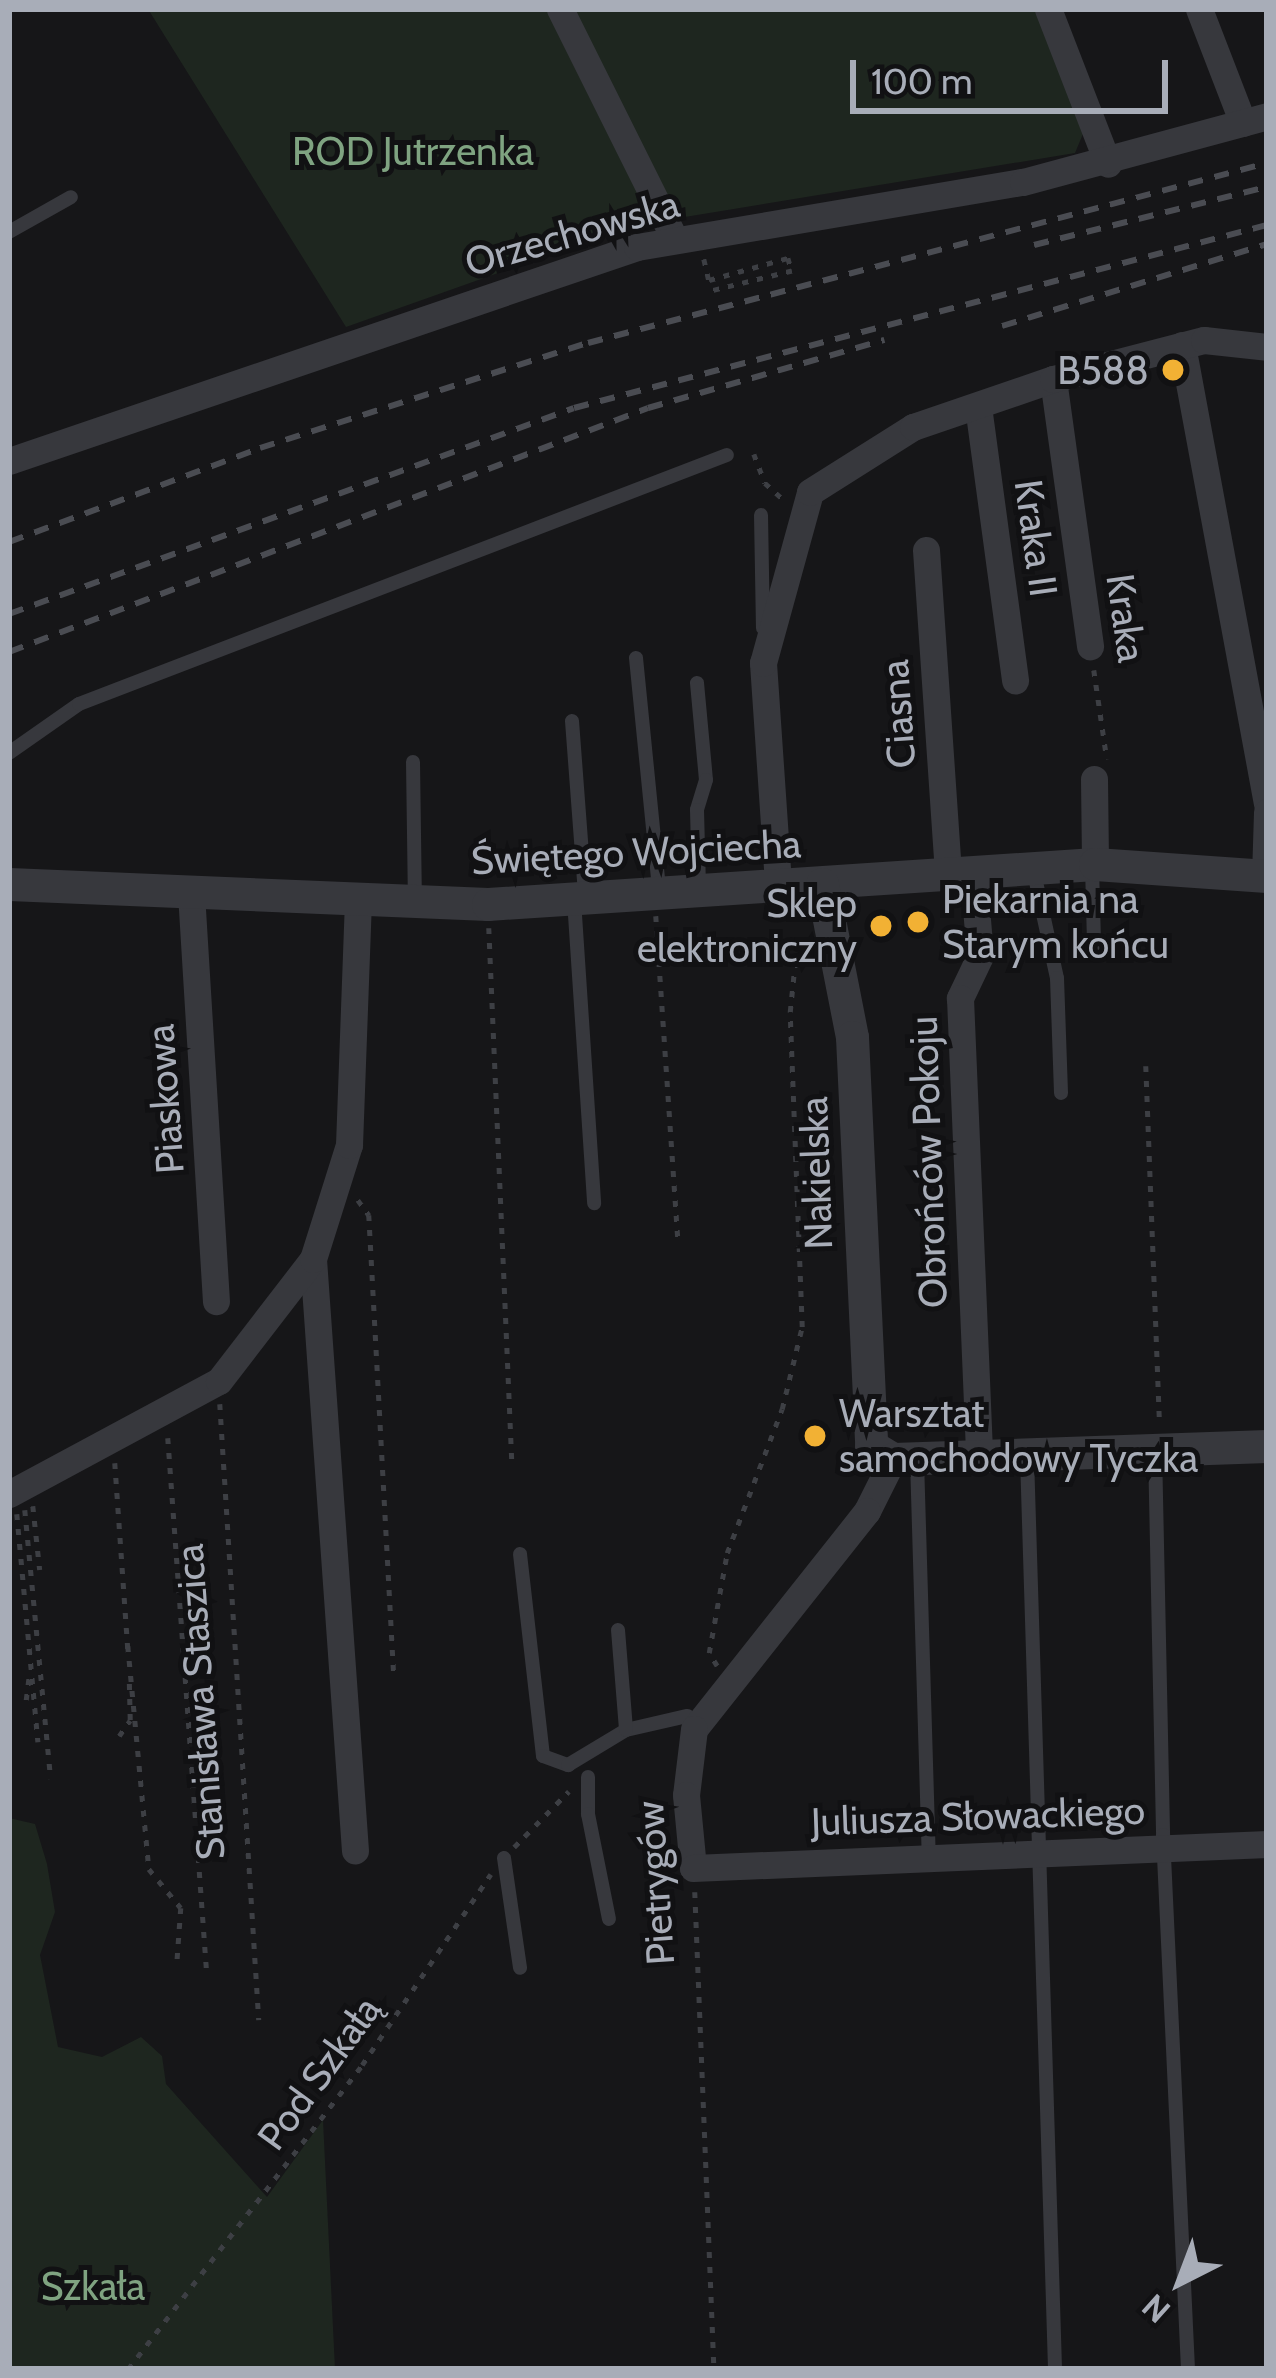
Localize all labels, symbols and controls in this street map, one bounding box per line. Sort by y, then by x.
scale bar [856,36,1174,110]
text: 100 m [871,59,973,103]
park label: ROD Jutrzenka [292,128,534,174]
street label: Orzechowska [460,180,684,286]
place label: B588 [1057,347,1149,393]
marker: B588 [1160,357,1186,383]
street label: Kraka II [1005,477,1067,599]
street label: Kraka [1097,571,1155,665]
street label: Ciasna [871,658,925,770]
street label: Świętego Wojciecha [470,820,802,884]
place label: Piekarnia na Starym końcu [942,877,1169,968]
place label: Sklep elektroniczny [637,881,857,972]
marker: Piekarnia na Starym końcu [905,909,931,935]
marker: Sklep elektroniczny [868,913,894,939]
street label: Obrońców Pokoju [900,1015,956,1309]
street label: Piaskowa [136,1023,194,1175]
street label: Nakielska [790,1096,842,1250]
place label: Warsztat samochodowy Tyczka [839,1391,1198,1482]
marker: Warsztat samochodowy Tyczka [802,1423,828,1449]
street label: Stanisława Staszica [166,1542,234,1862]
street label: Juliusza Słowackiego [810,1787,1146,1845]
street label: Pietrygów [626,1799,684,1967]
street label: Pod Szkałą [248,1987,390,2159]
north arrow [1120,2222,1240,2342]
park label: Szkała [41,2263,145,2309]
text: N [1134,2286,1178,2331]

